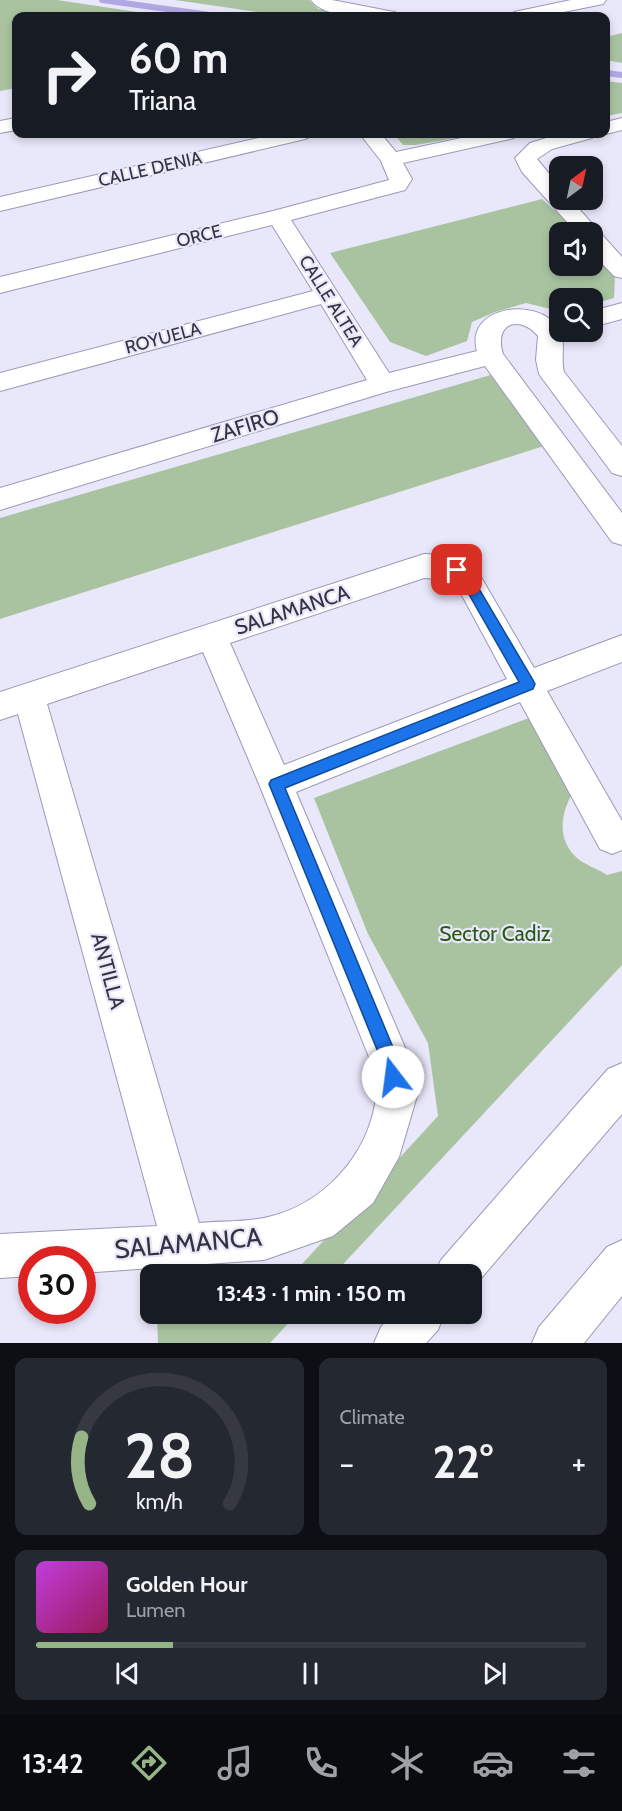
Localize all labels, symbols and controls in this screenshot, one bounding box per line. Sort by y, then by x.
text: 60 m [129,32,228,84]
icon: right [30,36,108,114]
text: Triana [129,84,196,117]
street label: CALLE DENIA [96,146,204,192]
north arrow [549,156,603,210]
map controls [549,156,603,342]
street label: ORCE [174,220,224,252]
button: sound [549,222,603,276]
street label: CALLE ALTEA [294,251,368,351]
button: search [549,288,603,342]
street label: ROYUELA [123,317,203,359]
street label: ZAFIRO [208,403,282,448]
pin [431,544,482,595]
icon: arrive [440,553,473,586]
street label: SALAMANCA [231,579,352,640]
park label: Sector Cadiz [439,921,551,946]
street label: ANTILLA [86,930,131,1012]
position arrow [361,1045,425,1109]
street label: SALAMANCA [113,1221,263,1265]
speed limit sign: 30 [18,1246,96,1324]
text: 13:43 · 1 min · 150 m [216,1280,406,1307]
text: Climate [340,1405,405,1429]
text: 28 [124,1418,195,1494]
text: 22° [432,1435,493,1489]
text: − [340,1443,354,1483]
text: + [571,1443,586,1483]
text: km/h [136,1488,183,1514]
text: Golden Hour [126,1571,247,1598]
text: Lumen [126,1598,185,1622]
icon: previous [111,1657,144,1690]
icon: pause [294,1657,327,1690]
icon: next [478,1657,511,1690]
icon: directions [128,1742,170,1784]
icon: music [214,1742,256,1784]
icon: phone [300,1742,342,1784]
icon: climate [386,1742,428,1784]
icon: car [472,1742,514,1784]
icon: filters [558,1742,600,1784]
text: 13:42 [22,1747,84,1780]

